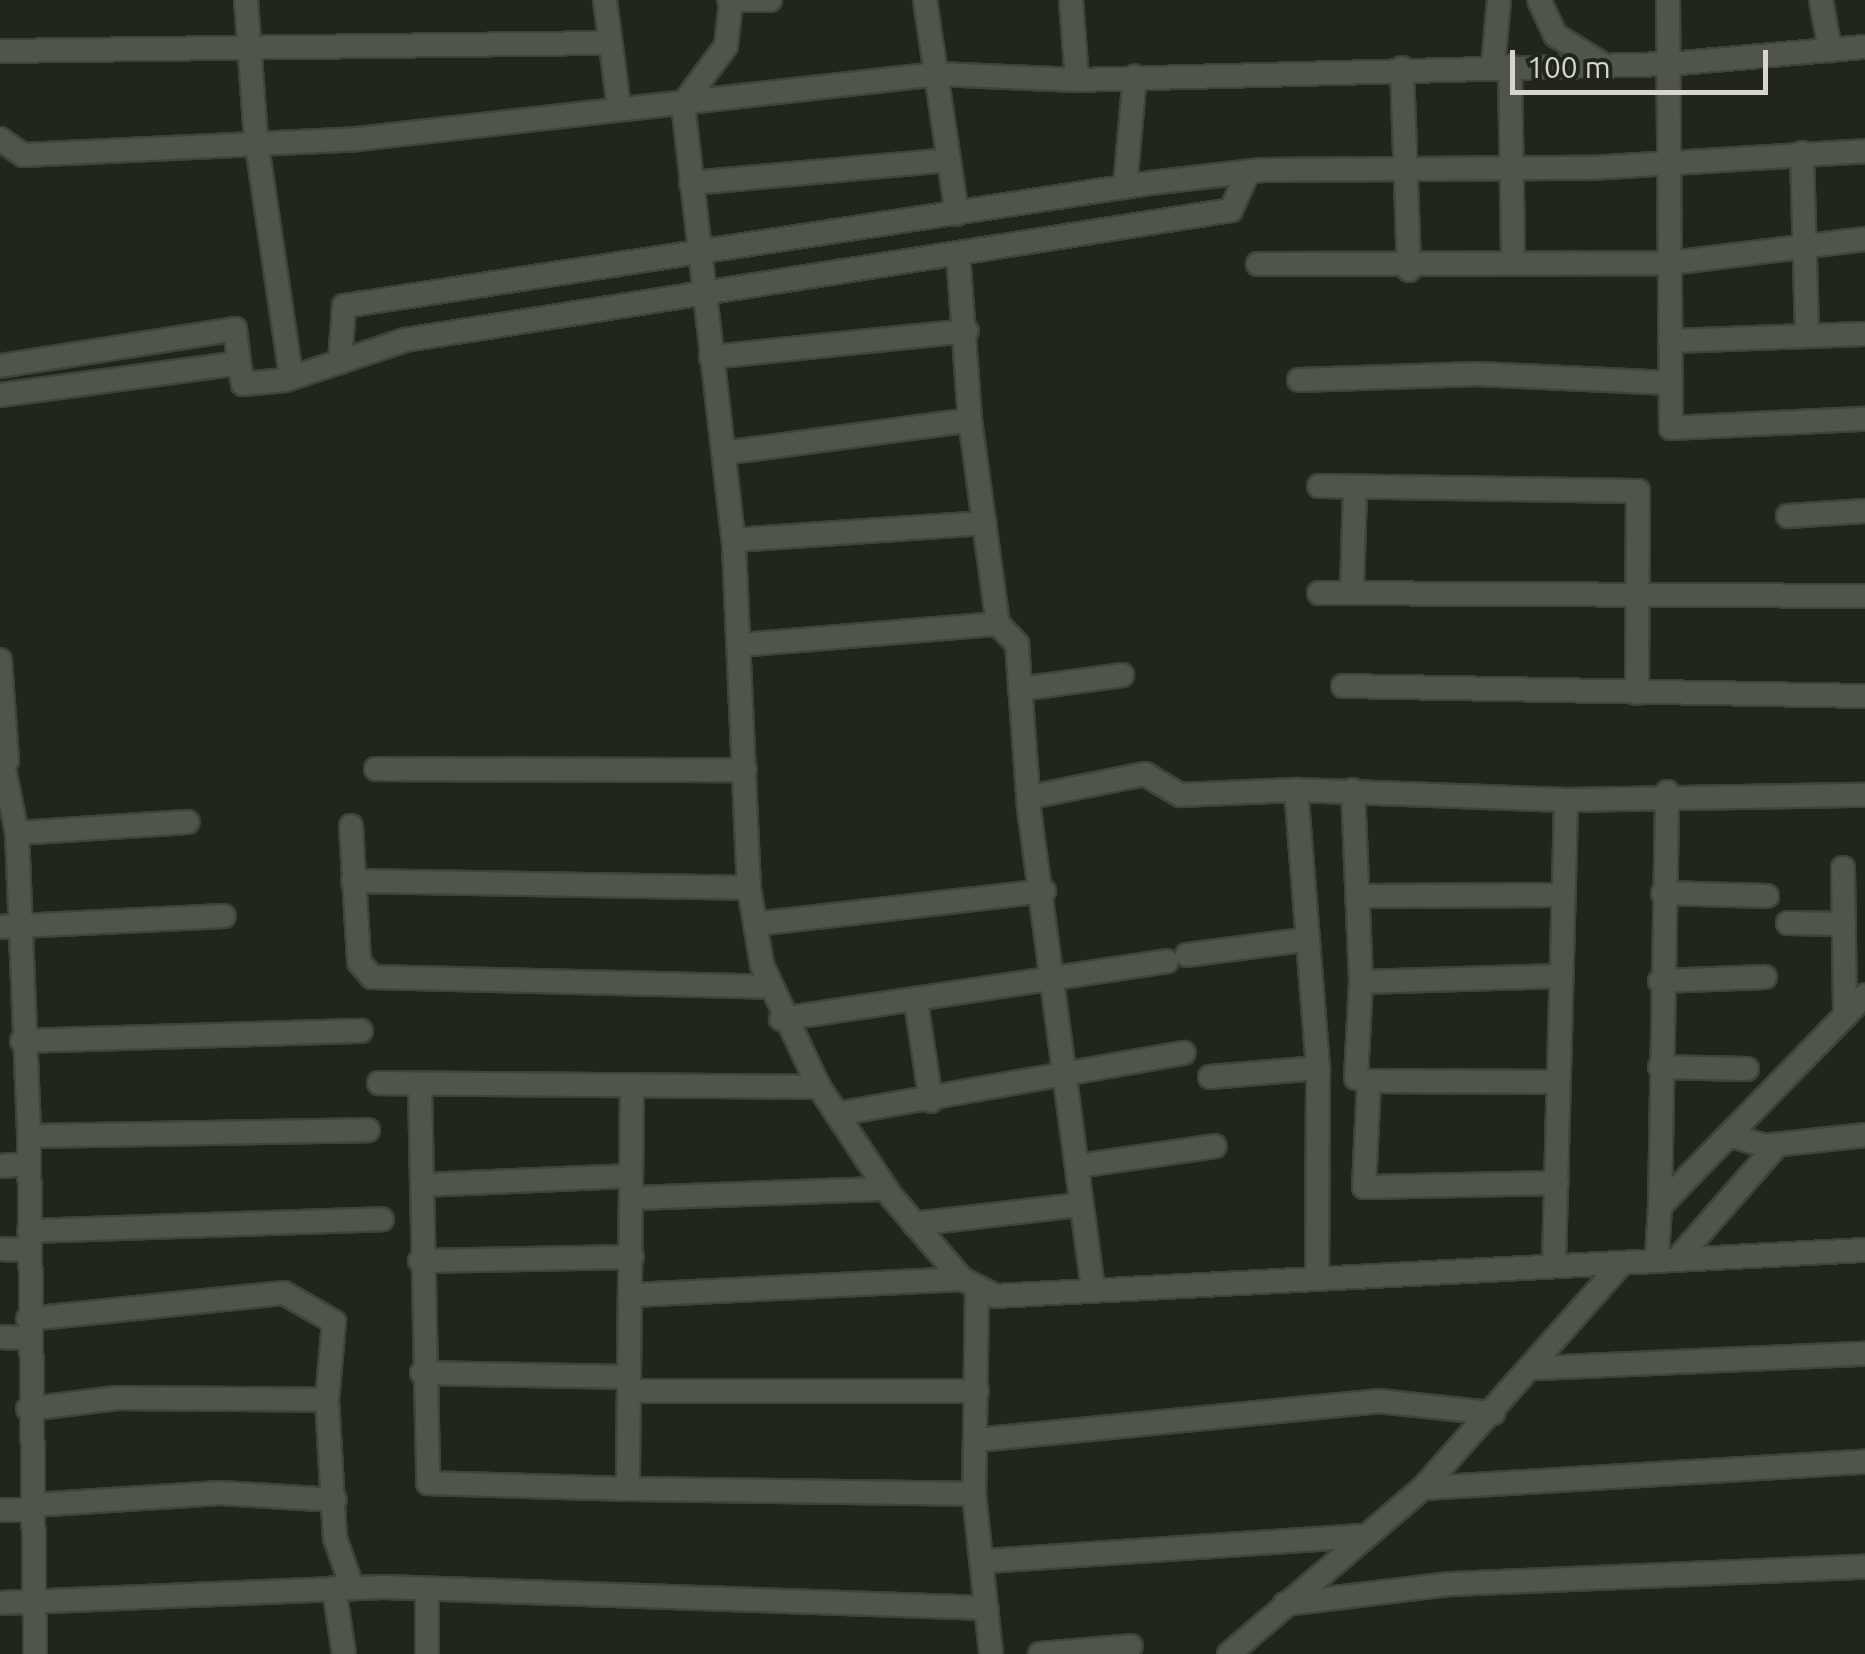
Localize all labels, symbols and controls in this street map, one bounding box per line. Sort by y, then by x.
scale bar [1515,30,1772,92]
text: 100 m [1527,50,1611,84]

